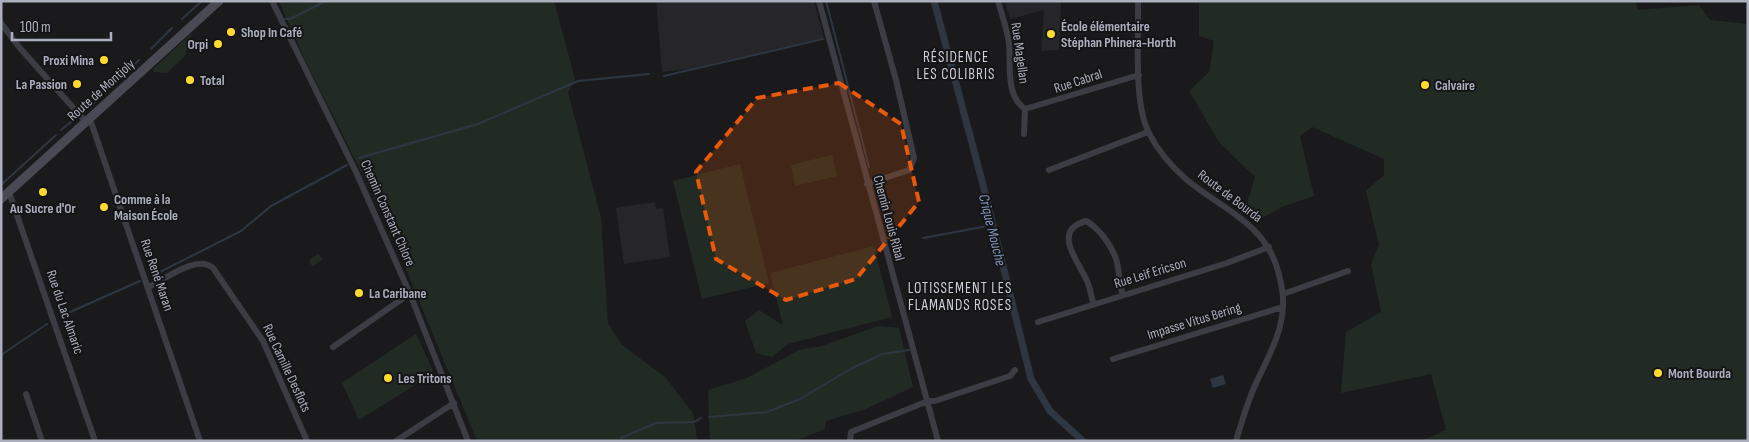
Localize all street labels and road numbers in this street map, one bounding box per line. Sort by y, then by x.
street label: Rue Magellan [1007,21,1033,85]
street label: Route de Montjoly [64,55,139,125]
street label: Rue Cabral [1052,65,1104,97]
street label: Chemin Constant Chlore [357,157,419,269]
street label: Route de Bourda [1194,166,1266,226]
street label: Chemin Louis Ribal [869,173,909,263]
street label: Rue René Maran [137,237,177,313]
street label: Rue Leif Ericson [1112,254,1188,292]
street label: Rue du Lac Almaric [43,268,87,356]
street label: Impasse Vitus Bering [1145,299,1243,343]
street label: Rue Camille Desflots [259,321,315,415]

